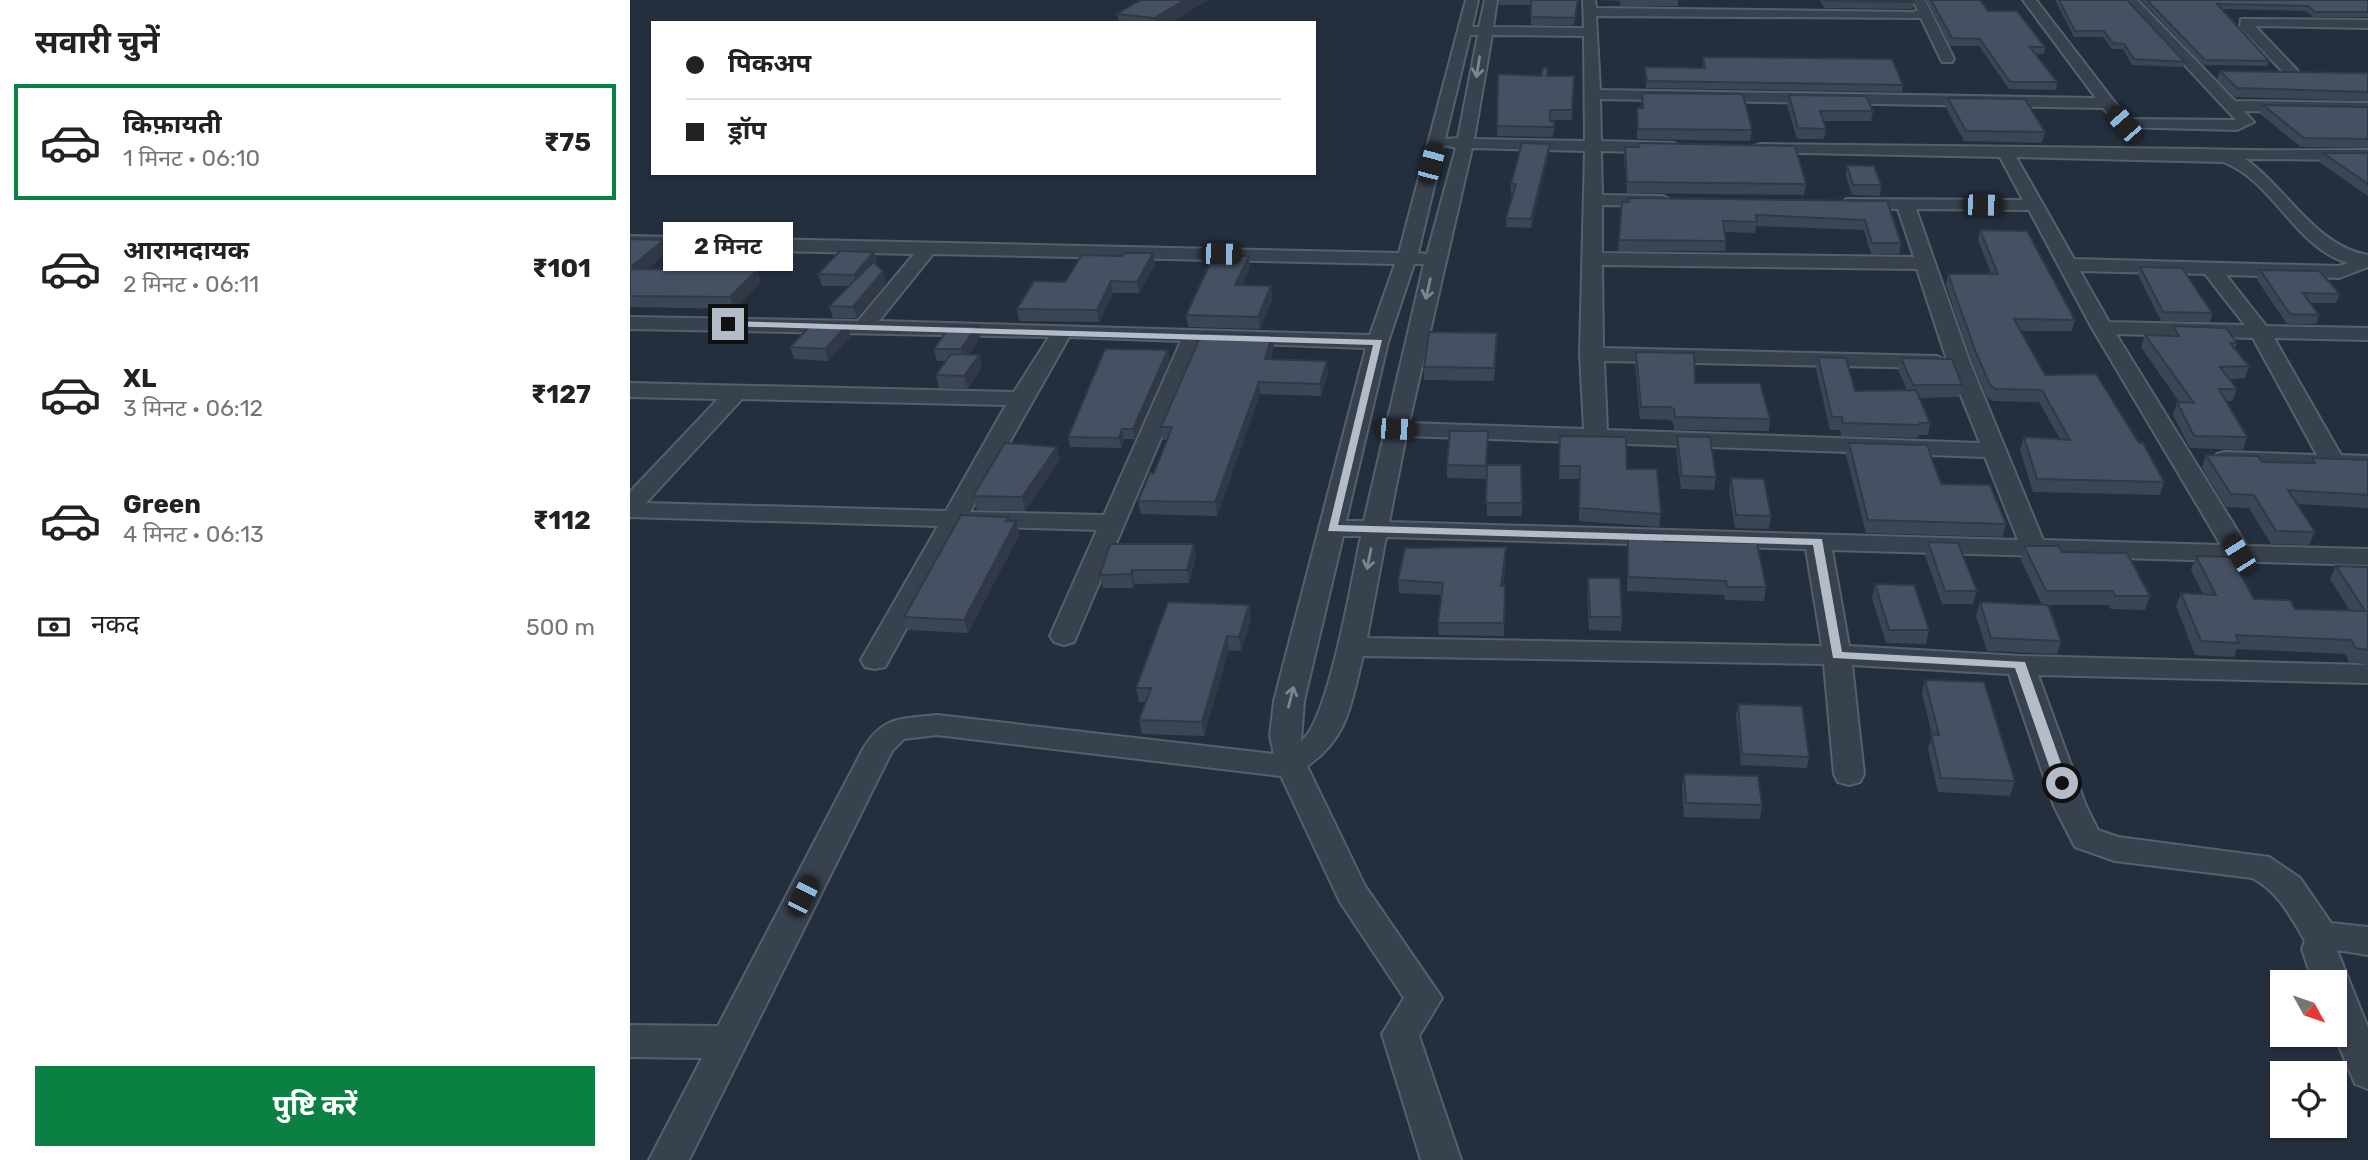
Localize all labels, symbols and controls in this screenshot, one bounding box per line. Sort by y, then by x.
text: सवारी चुनें [35,23,160,61]
text: पिकअप [728,48,811,79]
one-way arrow [1471,55,1484,78]
car [2103,101,2146,147]
text: किफ़ायती [123,109,222,140]
icon: car [39,111,102,174]
text: ड्रॉप [728,115,766,146]
text: ₹75 [544,127,591,158]
car [1416,140,1447,186]
text: 1 मिनट · 06:10 [123,144,260,172]
car [1962,194,2005,216]
callout: 2 मिनट [663,222,793,272]
text: 2 मिनट [694,232,762,260]
text: आरामदायक [123,235,249,266]
icon: car [39,237,102,300]
car [1200,243,1243,265]
text: ₹101 [532,253,591,284]
text: 2 मिनट · 06:11 [123,270,259,298]
one-way arrow [1421,277,1434,300]
route end [712,308,744,340]
icon: car [39,363,102,426]
text: XL [123,363,156,394]
text: ₹127 [531,379,591,410]
text: 3 मिनट · 06:12 [123,394,263,422]
car [1375,418,1418,440]
icon: car [39,489,102,552]
text: Green [123,489,201,520]
text: ₹112 [533,505,591,536]
text: 4 मिनट · 06:13 [123,520,264,548]
car [2219,531,2260,577]
one-way arrow [1362,547,1375,570]
icon: cash [35,608,73,646]
text: नकद [91,609,139,640]
text: 500 m [526,613,595,641]
one-way arrow [1285,686,1298,709]
route start [2046,767,2078,799]
car [785,873,822,919]
north arrow [2270,970,2347,1046]
map controls [2270,970,2347,1138]
button: locate [2270,1061,2347,1138]
button: पुष्टि करें [35,1066,595,1146]

